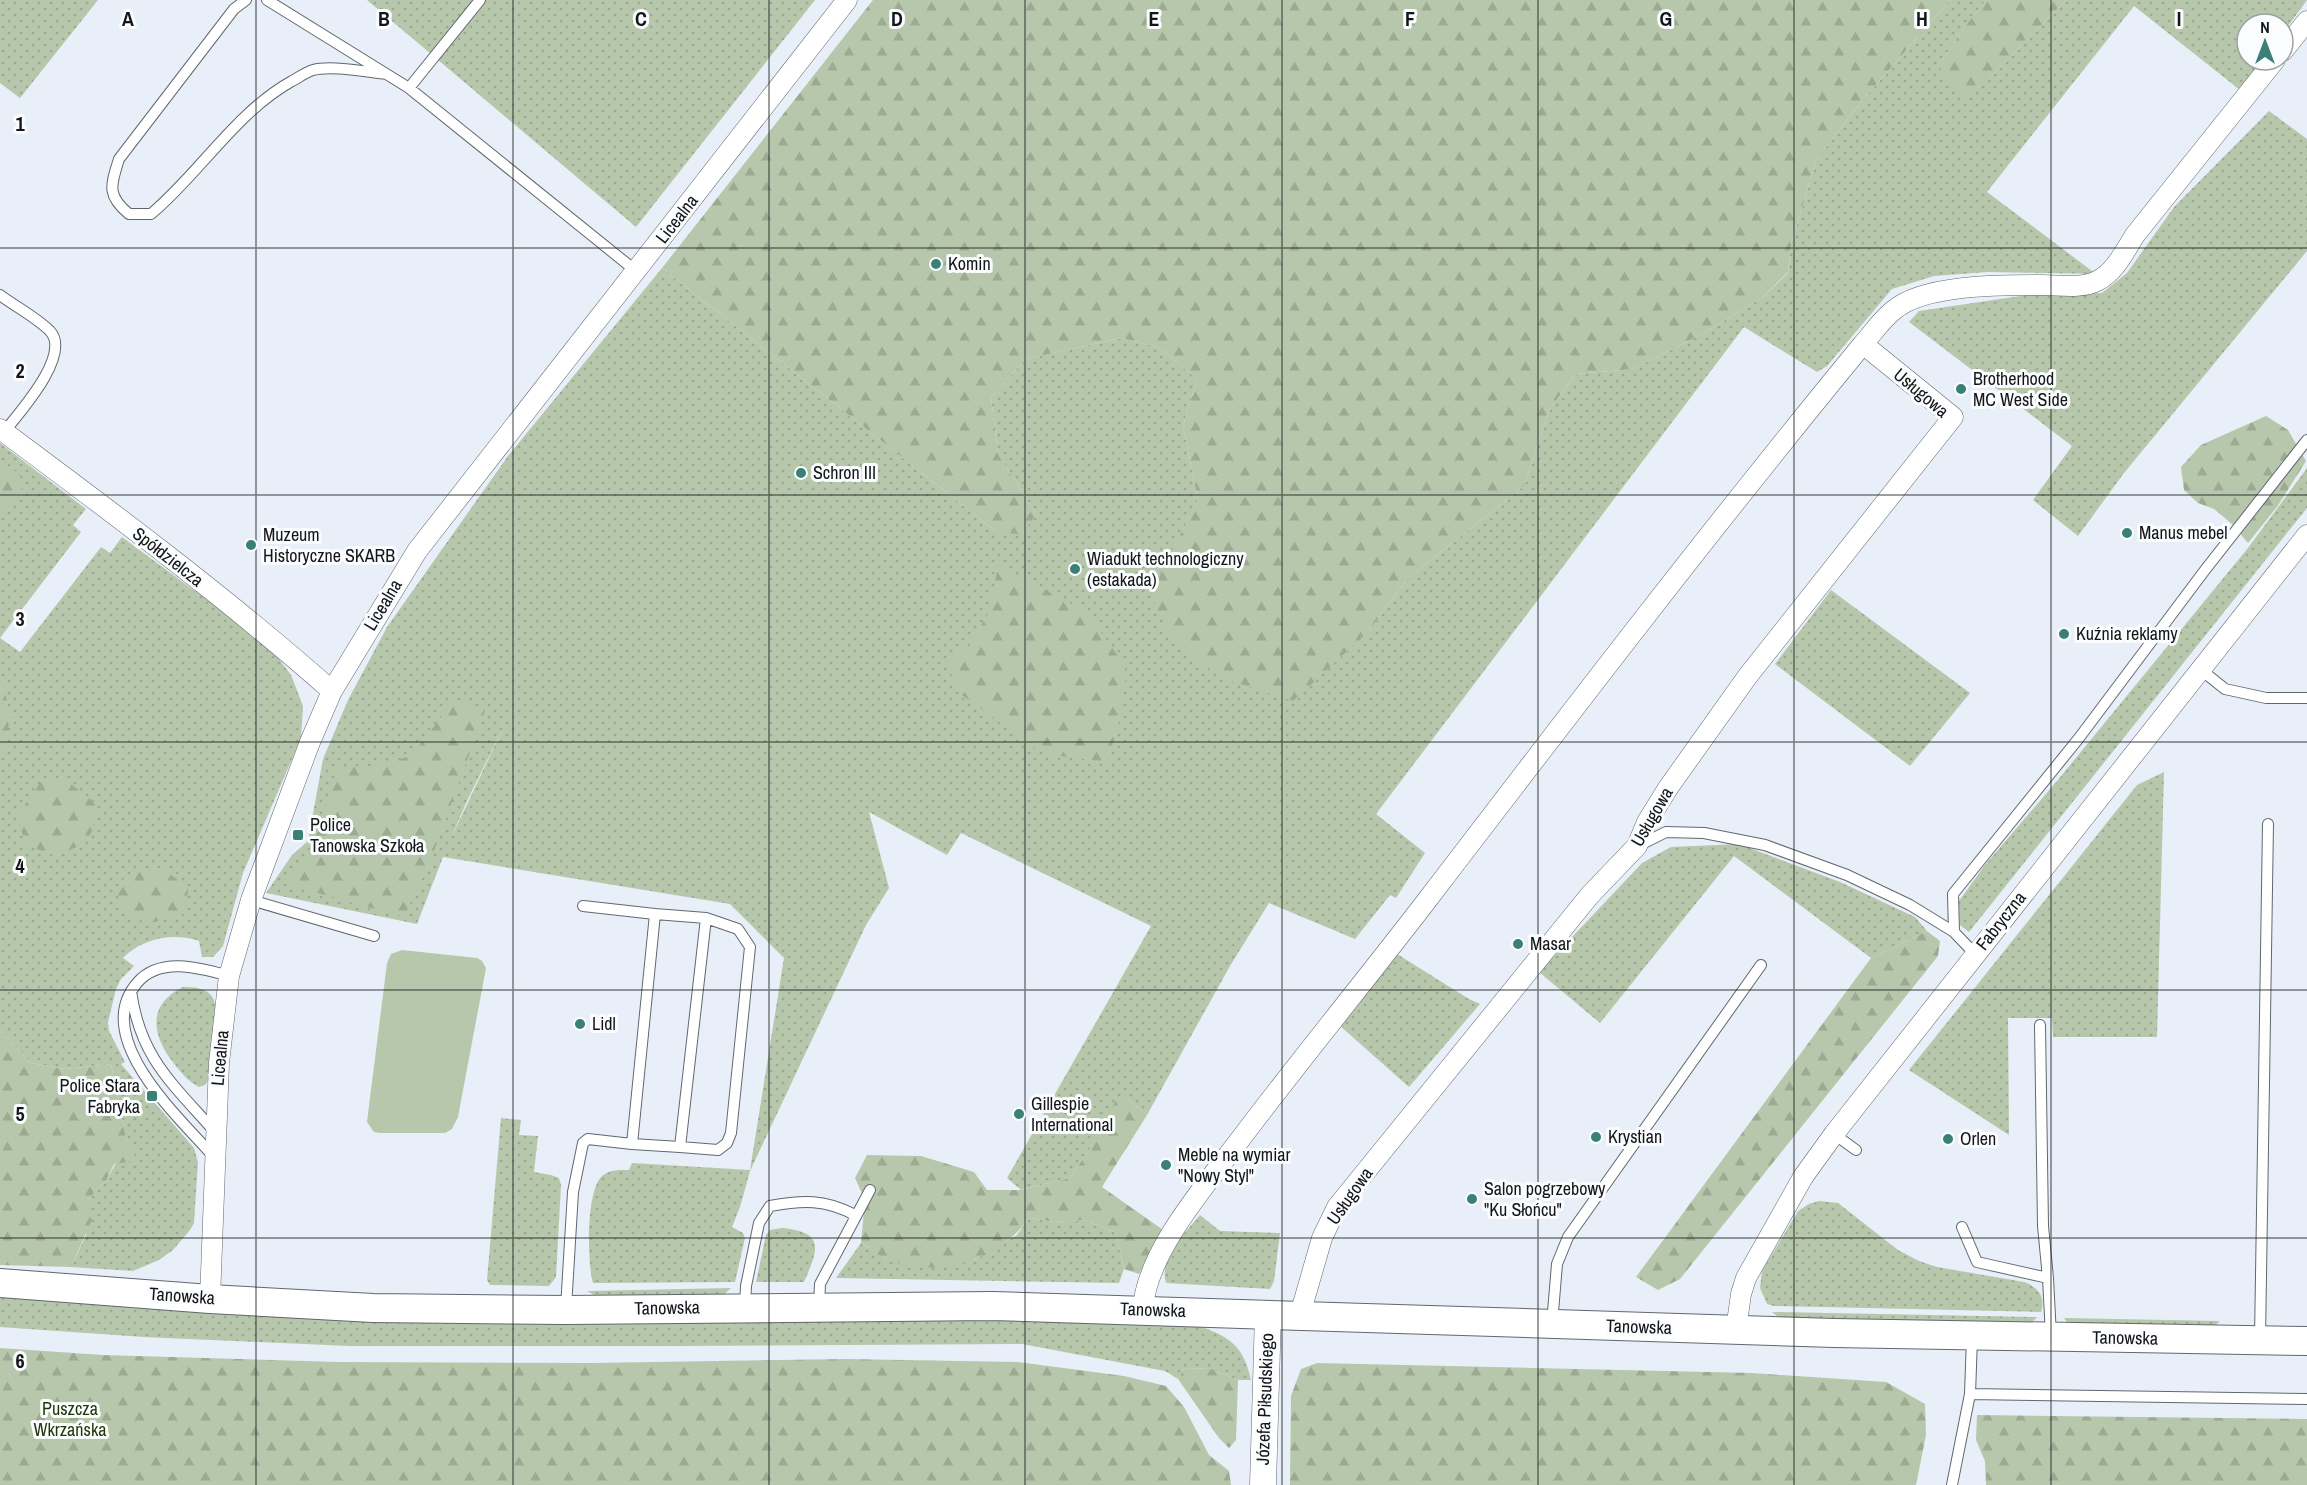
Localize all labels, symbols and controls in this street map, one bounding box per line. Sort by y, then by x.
text: A [122,5,134,32]
text: B [378,5,390,32]
text: C [635,5,647,32]
text: D [891,5,903,32]
text: E [1149,5,1160,32]
text: F [1405,5,1415,32]
text: G [1660,5,1672,32]
text: H [1916,5,1928,32]
text: I [2177,5,2181,32]
north arrow [2235,12,2295,72]
text: N [2260,16,2270,38]
text: 1 [15,110,25,137]
street label: Licealna [650,189,704,248]
place label: Komin [948,251,991,276]
marker: Komin [929,257,943,271]
text: 2 [15,357,25,384]
street label: Usługowa [1888,362,1954,423]
place label: Brotherhood MC West Side [1973,366,2068,412]
marker: Brotherhood MC West Side [1954,382,1968,396]
place label: Schron III [813,460,876,485]
marker: Schron III [794,466,808,480]
place label: Manus mebel [2139,520,2228,545]
street label: Spółdzielcza [128,521,209,592]
place label: Muzeum Historyczne SKARB [263,522,395,568]
marker: Manus mebel [2120,526,2134,540]
marker: Muzeum Historyczne SKARB [244,538,258,552]
place label: Wiadukt technologiczny (estakada) [1087,546,1244,592]
marker: Wiadukt technologiczny (estakada) [1068,562,1082,576]
street label: Licealna [357,574,408,635]
text: 3 [15,605,25,632]
place label: Kuźnia reklamy [2076,621,2178,646]
marker: Kuźnia reklamy [2057,627,2071,641]
street label: Usługowa [1625,782,1679,851]
place label: Police Tanowska Szkoła [310,812,424,858]
marker: Police Tanowska Szkoła [291,828,305,842]
text: 4 [15,852,25,879]
street label: Fabryczna [1970,886,2031,955]
place label: Masar [1530,931,1571,956]
marker: Masar [1511,937,1525,951]
place label: Lidl [592,1011,616,1036]
marker: Lidl [573,1017,587,1031]
street label: Licealna [205,1029,234,1087]
place label: Police Stara Fabryka [60,1073,140,1119]
marker: Police Stara Fabryka [145,1089,159,1103]
place label: Gillespie International [1031,1091,1113,1137]
text: 5 [15,1100,25,1127]
marker: Gillespie International [1012,1107,1026,1121]
place label: Krystian [1608,1124,1662,1149]
place label: Orlen [1960,1126,1996,1151]
marker: Krystian [1589,1130,1603,1144]
marker: Orlen [1941,1132,1955,1146]
place label: Meble na wymiar "Nowy Styl" [1178,1142,1290,1188]
marker: Meble na wymiar "Nowy Styl" [1159,1158,1173,1172]
street label: Usługowa [1321,1162,1378,1229]
place label: Salon pogrzebowy "Ku Słońcu" [1484,1176,1606,1222]
marker: Salon pogrzebowy "Ku Słońcu" [1465,1192,1479,1206]
street label: Tanowska [148,1281,216,1310]
street label: Tanowska [634,1294,700,1321]
street label: Tanowska [1120,1296,1186,1323]
street label: Tanowska [1606,1313,1672,1340]
street label: Tanowska [2092,1324,2158,1351]
street label: Józefa Piłsudskiego [1250,1333,1279,1465]
text: 6 [15,1347,25,1374]
park label: Puszcza Wkrzańska [34,1396,107,1442]

